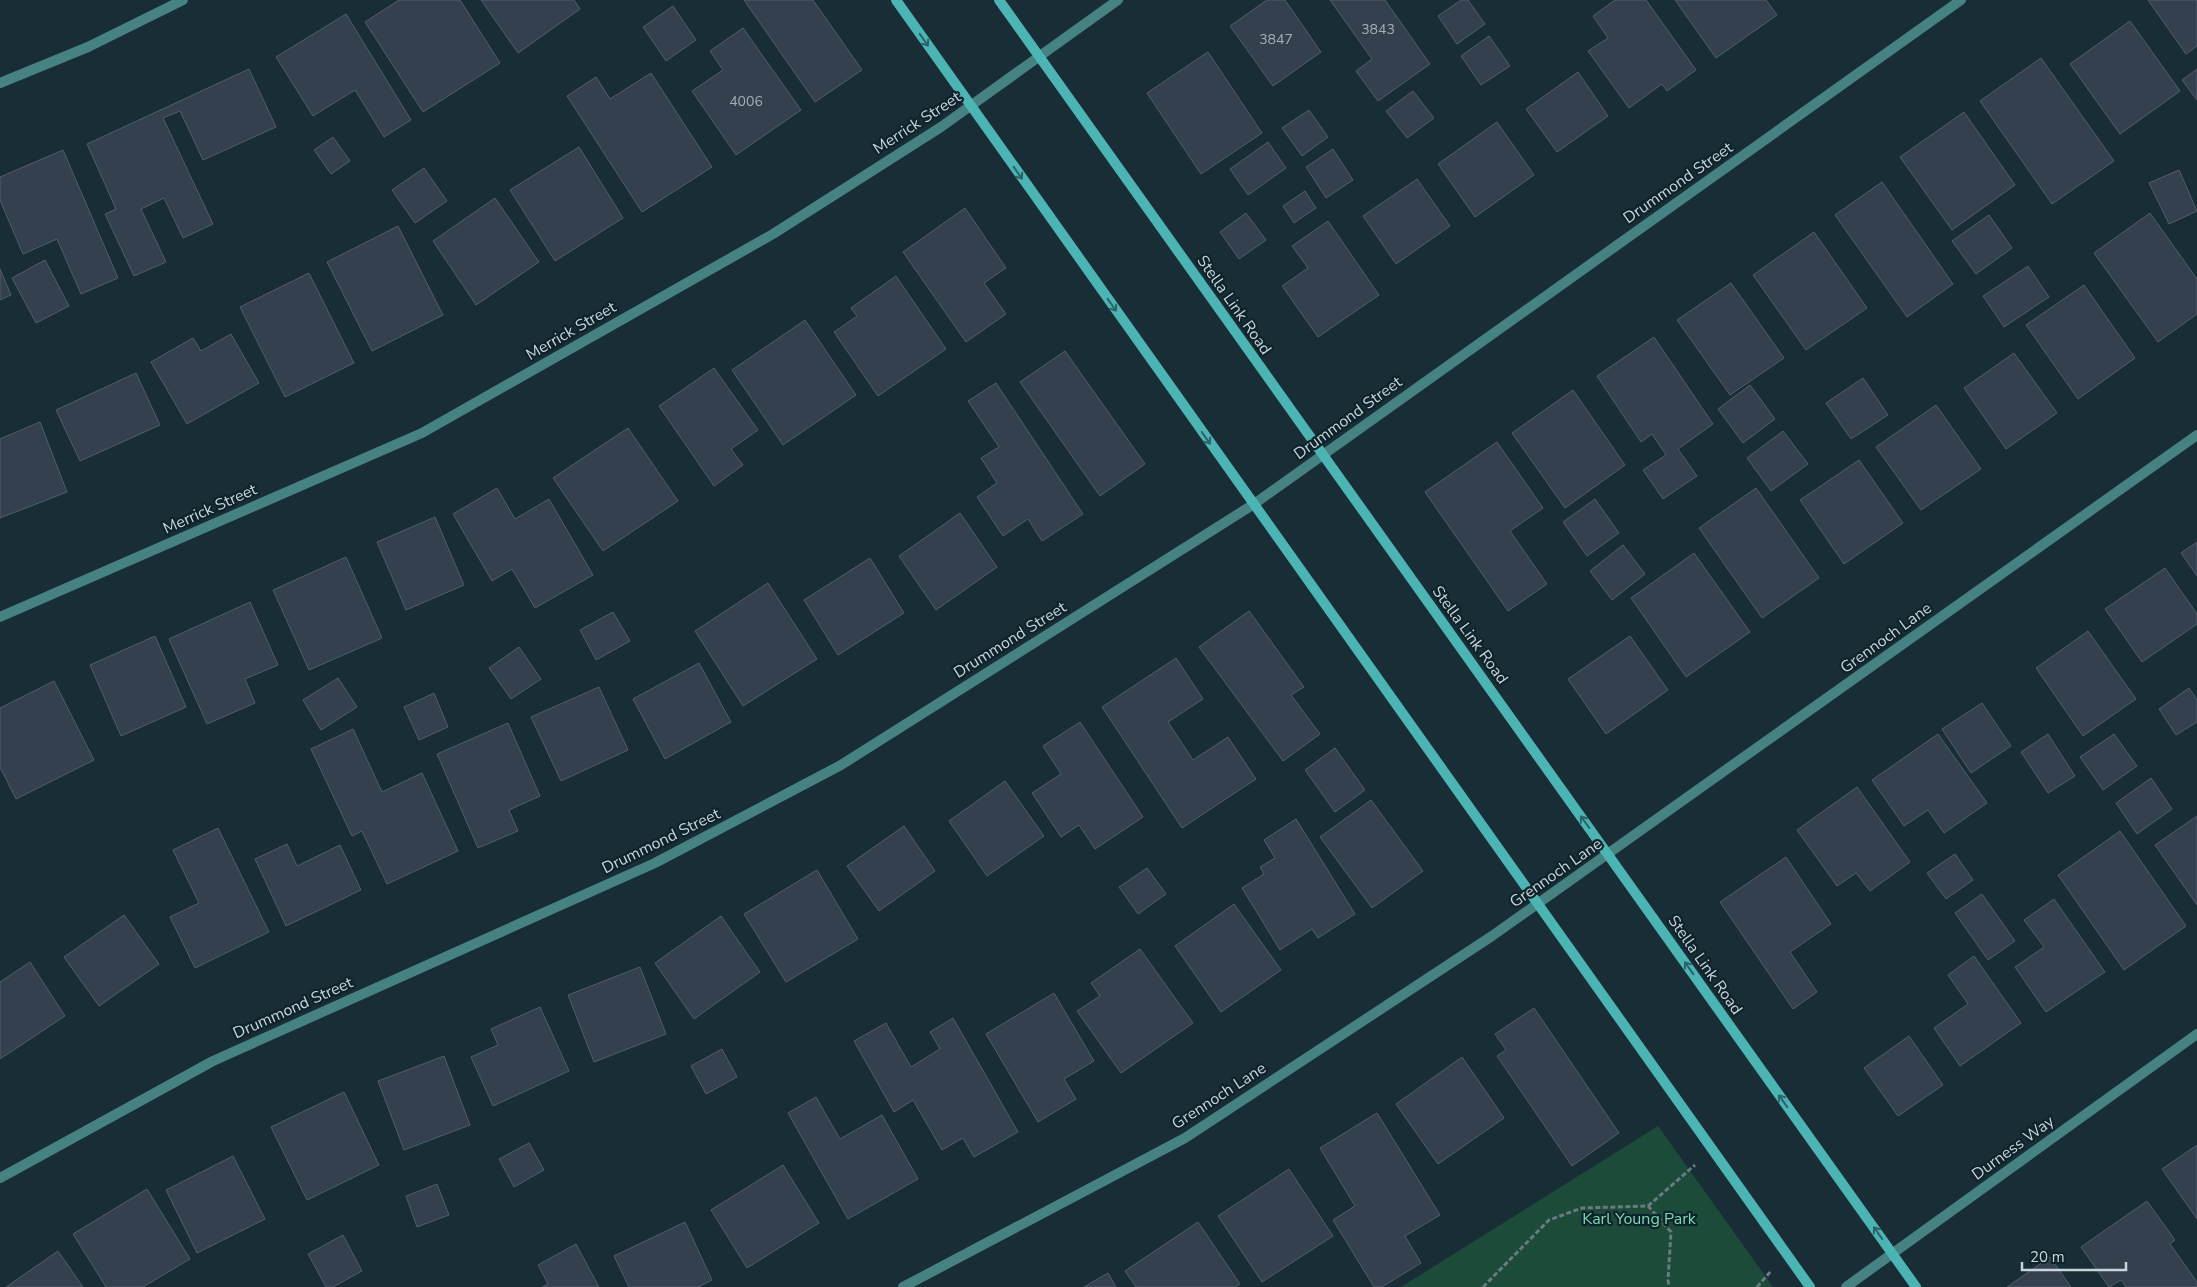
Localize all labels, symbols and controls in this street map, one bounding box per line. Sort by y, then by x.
house number: 3843 [1361,20,1395,39]
house number: 3847 [1259,30,1293,49]
one-way arrow [919,33,929,47]
street label: Merrick Street [869,86,965,160]
house number: 4006 [729,92,763,111]
street label: Drummond Street [1619,137,1737,229]
one-way arrow [1013,166,1023,180]
street label: Stella Link Road [1192,251,1276,359]
street label: Merrick Street [522,296,620,366]
one-way arrow [1107,298,1117,312]
street label: Drummond Street [1289,371,1407,465]
one-way arrow [1201,430,1211,444]
street label: Merrick Street [160,478,261,539]
street label: Stella Link Road [1427,581,1513,689]
street label: Drummond Street [949,596,1071,684]
street label: Grennoch Lane [1836,597,1936,679]
street label: Drummond Street [598,803,724,879]
one-way arrow [1579,816,1590,829]
street label: Grennoch Lane [1505,833,1607,913]
street label: Stella Link Road [1663,911,1747,1019]
one-way arrow [1684,961,1694,975]
street label: Drummond Street [230,972,357,1044]
street label: Grennoch Lane [1168,1057,1270,1135]
one-way arrow [1778,1094,1788,1108]
street label: Durness Way [1967,1110,2059,1185]
park label: Karl Young Park [1582,1208,1697,1230]
one-way arrow [1873,1226,1883,1240]
scale bar [2022,1240,2126,1272]
text: 20 m [2030,1247,2065,1267]

